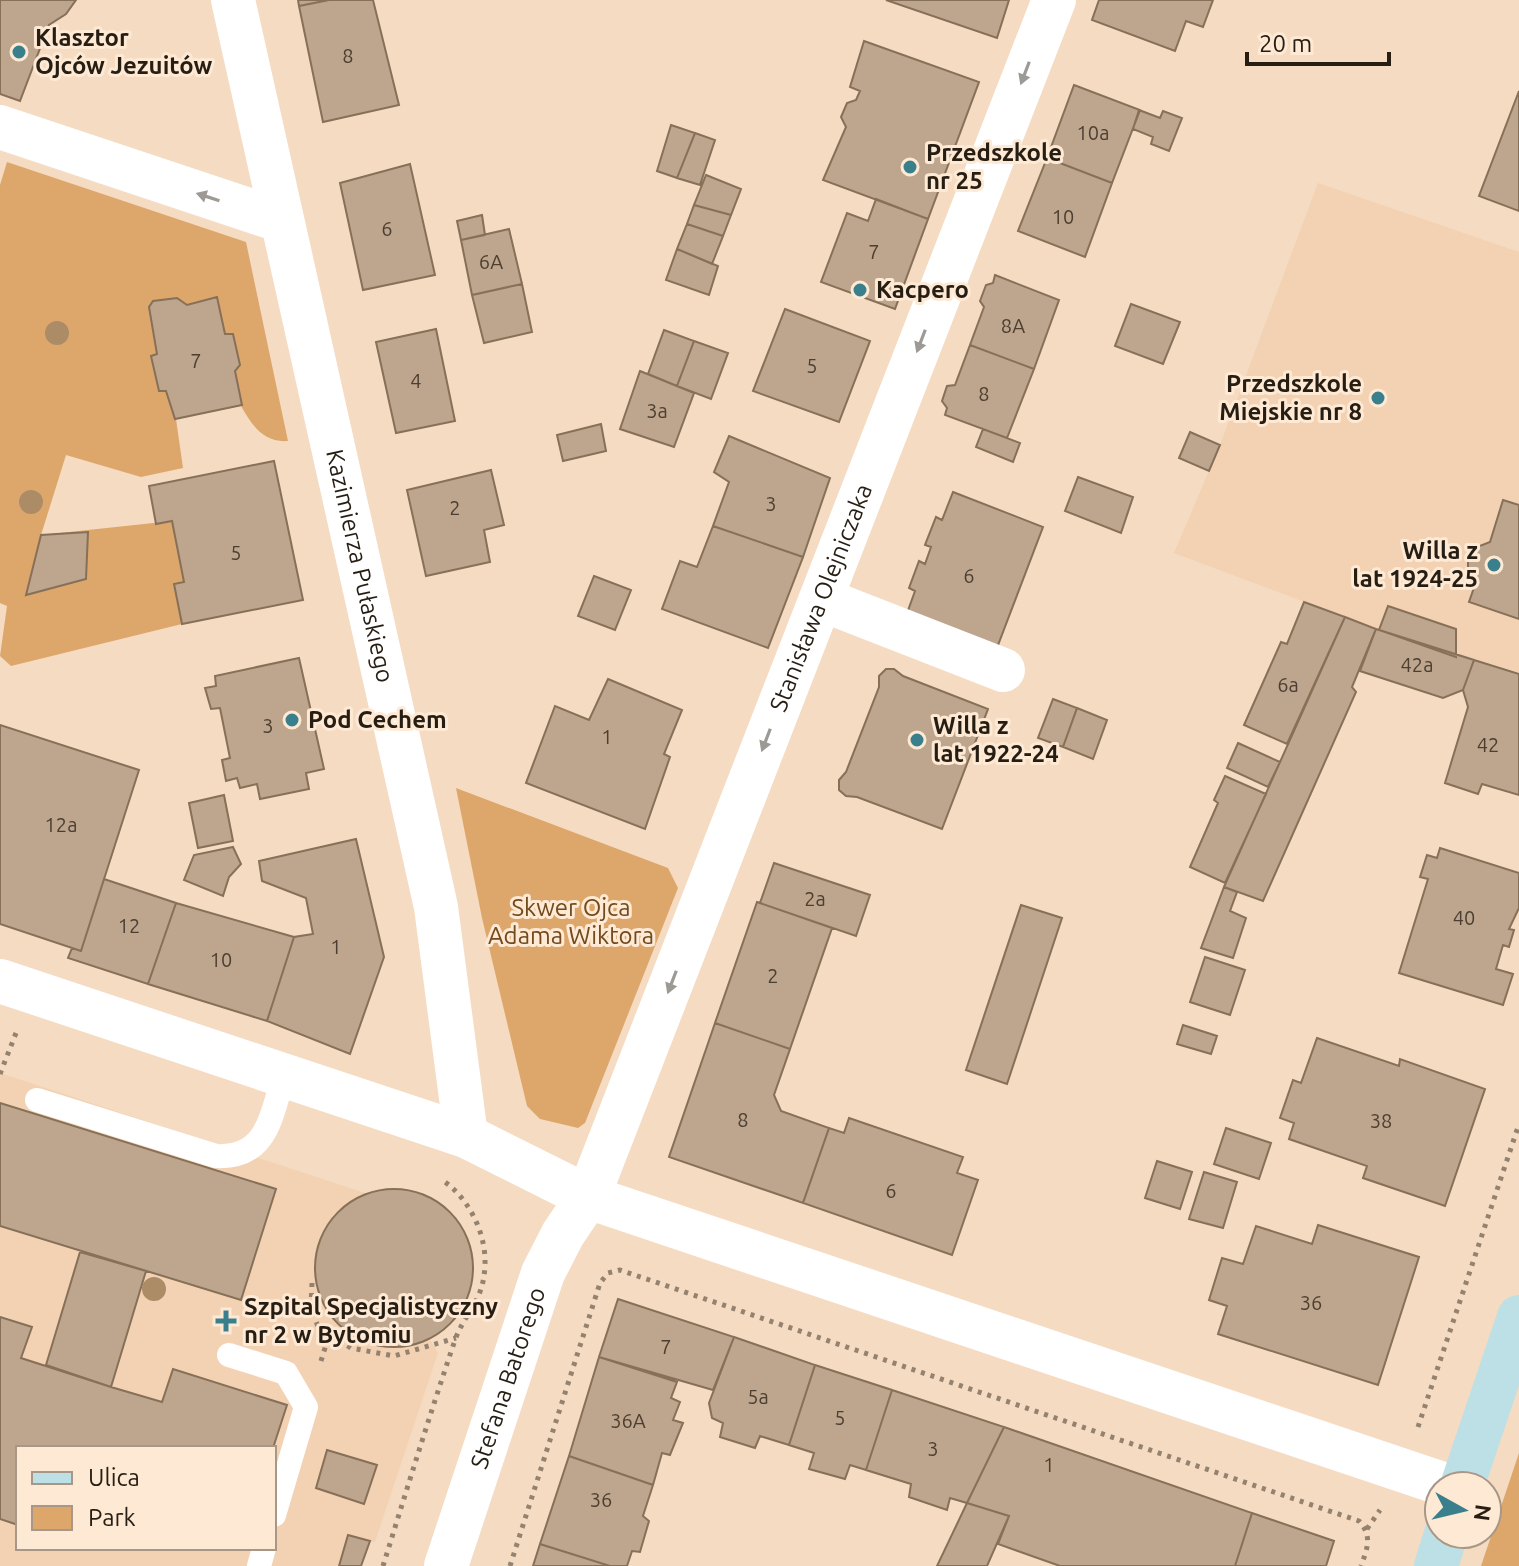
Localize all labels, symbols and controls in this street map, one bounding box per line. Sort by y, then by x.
scale bar [1247,16,1389,66]
place label: Klasztor Ojców Jezuitów [35,24,213,79]
text: 20 m [1259,30,1312,57]
marker: Klasztor Ojców Jezuitów [10,43,28,61]
house number: 8 [342,44,354,67]
one-way arrow [1018,61,1031,85]
house number: 10a [1077,121,1109,144]
place label: Przedszkole nr 25 [926,139,1062,194]
marker: Przedszkole nr 25 [901,158,919,176]
one-way arrow [195,190,219,203]
house number: 10 [1052,205,1074,228]
house number: 6 [381,217,393,240]
house number: 7 [868,240,880,263]
house number: 6A [479,250,503,273]
place label: Kacpero [876,276,969,303]
marker: Kacpero [851,281,869,299]
house number: 8A [1001,314,1025,337]
one-way arrow [914,329,927,353]
house number: 7 [190,349,202,372]
house number: 5 [806,354,818,377]
house number: 4 [410,369,422,392]
place label: Przedszkole Miejskie nr 8 [1219,370,1362,425]
house number: 8 [978,382,990,405]
marker: Przedszkole Miejskie nr 8 [1369,389,1387,407]
house number: 3a [646,399,668,422]
street label: Kazimierza Pułaskiego [321,447,399,685]
street label: Stanisława Olejniczaka [764,480,877,715]
house number: 3 [765,492,777,515]
house number: 2 [449,496,461,519]
place label: Willa z lat 1924-25 [1352,537,1478,592]
house number: 5 [230,541,242,564]
marker: Willa z lat 1924-25 [1485,556,1503,574]
house number: 6 [963,564,975,587]
house number: 42a [1401,653,1433,676]
house number: 6a [1277,673,1299,696]
place label: Pod Cechem [308,706,447,733]
marker: Pod Cechem [283,711,301,729]
place label: Willa z lat 1922-24 [933,712,1059,767]
house number: 3 [262,714,274,737]
house number: 1 [601,725,613,748]
one-way arrow [759,728,772,752]
marker: Willa z lat 1922-24 [908,731,926,749]
house number: 42 [1477,733,1499,756]
house number: 12a [45,813,77,836]
house number: 2a [804,887,826,910]
park label: Skwer Ojca Adama Wiktora [488,894,654,949]
house number: 40 [1453,906,1475,929]
house number: 12 [118,914,140,937]
house number: 1 [330,935,342,958]
house number: 10 [210,948,232,971]
house number: 2 [767,964,779,987]
one-way arrow [665,970,678,994]
house number: 8 [737,1108,749,1131]
house number: 38 [1370,1109,1392,1132]
house number: 6 [885,1179,897,1202]
street label: Stefana Batorego [465,1284,550,1472]
house number: 36 [1300,1291,1322,1314]
place label: Szpital Specjalistyczny nr 2 w Bytomiu [244,1293,498,1348]
marker: Szpital Specjalistyczny nr 2 w Bytomiu [215,1310,237,1332]
house number: 7 [660,1335,672,1358]
house number: 5a [747,1385,769,1408]
house number: 5 [834,1406,846,1429]
house number: 36A [610,1409,646,1432]
house number: 3 [927,1437,939,1460]
legend [16,1446,276,1550]
house number: 1 [1043,1453,1055,1476]
text: Ulica [88,1464,140,1491]
north arrow [1423,1470,1503,1550]
house number: 36 [590,1488,612,1511]
text: N [1470,1503,1497,1523]
text: Park [88,1504,136,1531]

